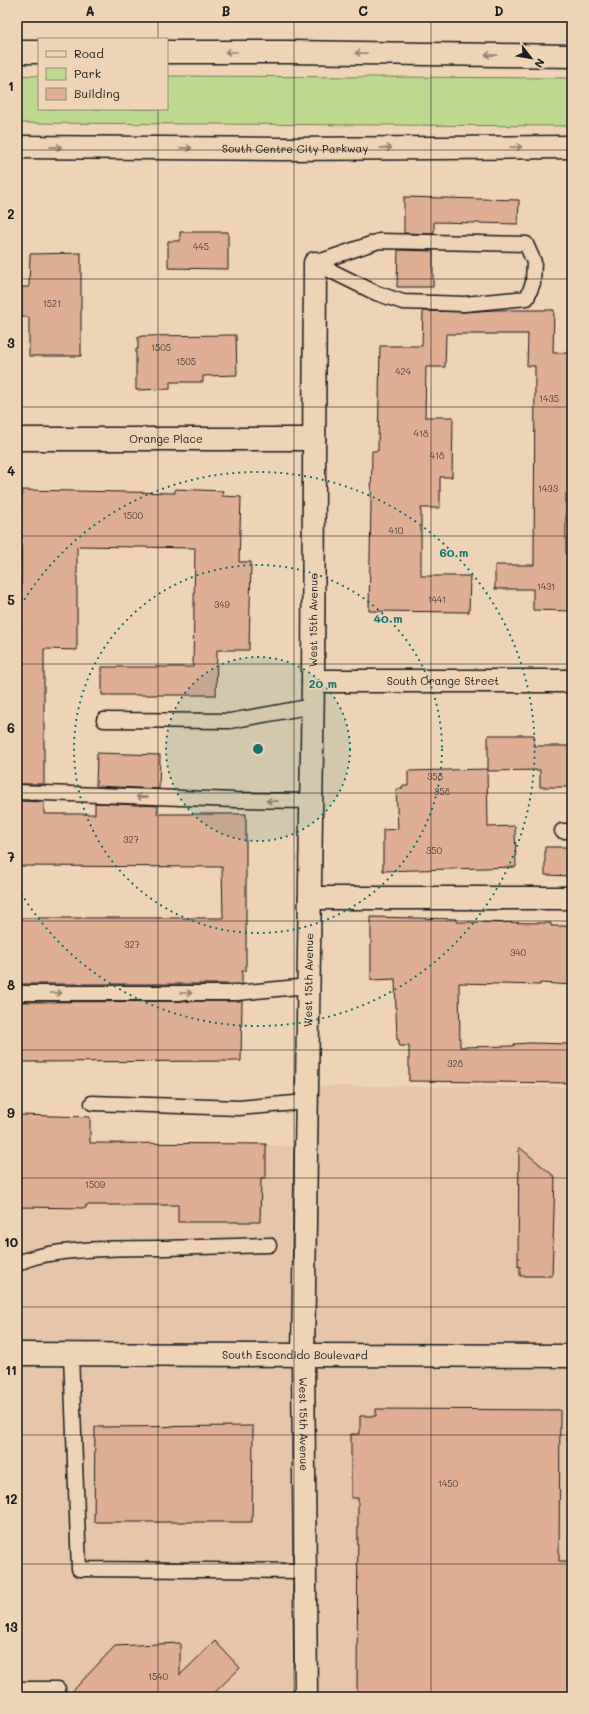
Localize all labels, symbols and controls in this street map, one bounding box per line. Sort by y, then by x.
text: A [85,2,95,19]
text: B [222,2,231,19]
text: C [358,2,368,19]
text: D [494,2,504,19]
legend [38,38,168,110]
north arrow [511,38,551,78]
text: Road [74,45,104,61]
one-way arrow [225,48,238,56]
one-way arrow [355,49,368,57]
one-way arrow [485,51,498,59]
text: N [531,56,549,71]
text: Park [74,65,101,81]
text: 1 [8,77,14,94]
text: Building [74,85,120,101]
street label: South Centre City Parkway [222,140,368,156]
one-way arrow [49,143,62,151]
one-way arrow [509,143,522,151]
one-way arrow [179,144,192,152]
one-way arrow [379,144,392,152]
text: 2 [7,205,15,222]
house number: 445 [193,241,209,252]
house number: 1521 [43,298,61,309]
text: 3 [7,334,15,351]
house number: 1505 [151,342,171,353]
house number: 1505 [176,356,196,367]
house number: 424 [395,366,411,377]
house number: 1435 [539,393,559,404]
house number: 418 [414,428,429,439]
street label: Orange Place [129,431,203,446]
house number: 418 [430,450,445,461]
text: 4 [7,462,15,479]
house number: 1433 [538,483,558,494]
house number: 1500 [123,510,144,521]
house number: 410 [389,525,404,536]
text: 60 m [440,544,468,560]
street label: West 15th Avenue [305,573,321,667]
house number: 1431 [537,581,555,592]
text: 5 [7,591,15,608]
house number: 1441 [428,594,446,605]
house number: 349 [214,599,231,610]
text: 40 m [373,610,403,626]
street label: South Orange Street [387,673,499,688]
text: 20 m [309,675,337,691]
text: 6 [7,719,15,736]
centre of rings [251,742,265,756]
house number: 358 [427,771,444,782]
house number: 358 [434,786,451,797]
one-way arrow [136,793,149,801]
one-way arrow [266,797,279,805]
house number: 327 [123,834,139,845]
house number: 350 [426,845,442,856]
text: 7 [7,848,15,865]
street label: West 15th Avenue [300,933,316,1027]
house number: 327 [124,939,140,950]
house number: 340 [510,947,526,958]
text: 8 [7,976,15,993]
one-way arrow [49,989,62,997]
one-way arrow [179,989,192,997]
house number: 328 [447,1058,463,1069]
text: 9 [7,1104,15,1121]
house number: 1509 [85,1179,106,1190]
text: 10 [4,1233,18,1250]
street label: South Escondido Boulevard [222,1347,368,1362]
text: 11 [5,1361,17,1378]
street label: West 15th Avenue [296,1377,312,1471]
house number: 1450 [438,1478,458,1489]
text: 12 [4,1490,18,1507]
text: 13 [4,1618,18,1635]
house number: 1540 [148,1671,168,1682]

